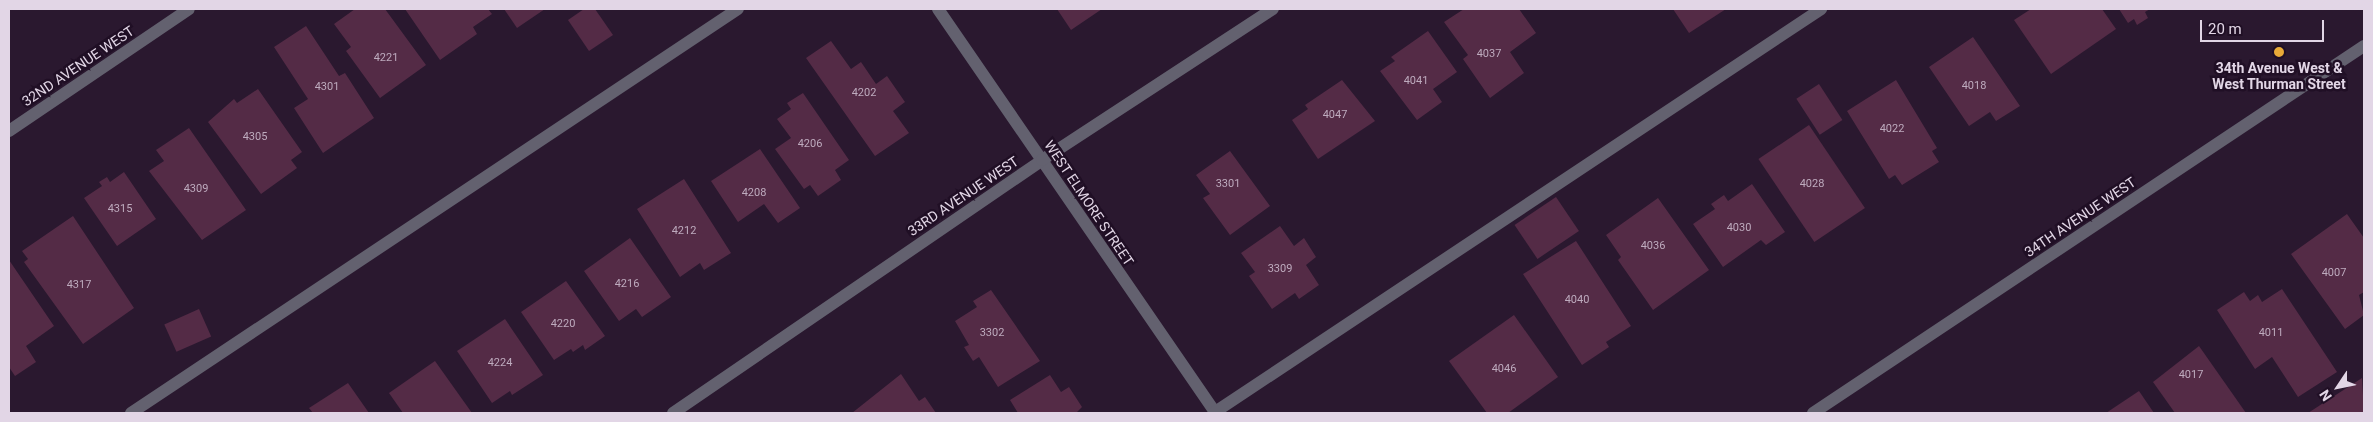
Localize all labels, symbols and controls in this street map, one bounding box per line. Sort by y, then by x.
scale bar [2203,10,2327,42]
text: 20 m [2208,20,2242,38]
street label: 32ND AVENUE WEST [19,22,137,110]
marker: 34th Avenue West & West Thurman Street [2273,46,2285,58]
house number: 4037 [1477,47,1501,61]
house number: 4221 [374,51,398,65]
place label: 34th Avenue West & West Thurman Street [2212,60,2346,92]
house number: 4041 [1404,74,1428,88]
house number: 4018 [1962,79,1986,93]
house number: 4301 [315,80,339,94]
house number: 4202 [852,86,876,100]
house number: 4047 [1323,108,1347,122]
house number: 4022 [1880,122,1904,136]
house number: 4305 [243,130,267,144]
house number: 4206 [798,137,822,151]
street label: WEST ELMORE STREET [1041,137,1137,269]
street label: 33RD AVENUE WEST [904,153,1022,239]
street label: 34TH AVENUE WEST [2021,174,2139,260]
house number: 3301 [1216,177,1240,191]
house number: 4028 [1800,177,1824,191]
house number: 4309 [184,182,208,196]
house number: 4208 [742,186,766,200]
house number: 4315 [108,202,132,216]
house number: 4030 [1727,221,1751,235]
house number: 4212 [672,224,696,238]
house number: 4036 [1641,239,1665,253]
house number: 3309 [1268,262,1292,276]
house number: 4007 [2322,266,2346,280]
house number: 4216 [615,277,639,291]
house number: 4317 [67,278,91,292]
house number: 4040 [1565,293,1589,307]
house number: 4220 [551,317,575,331]
house number: 3302 [980,326,1004,340]
house number: 4011 [2259,326,2283,340]
house number: 4224 [488,356,512,370]
house number: 4046 [1492,362,1516,376]
north arrow [2313,362,2363,412]
house number: 4017 [2179,368,2203,382]
text: N [2316,387,2335,404]

